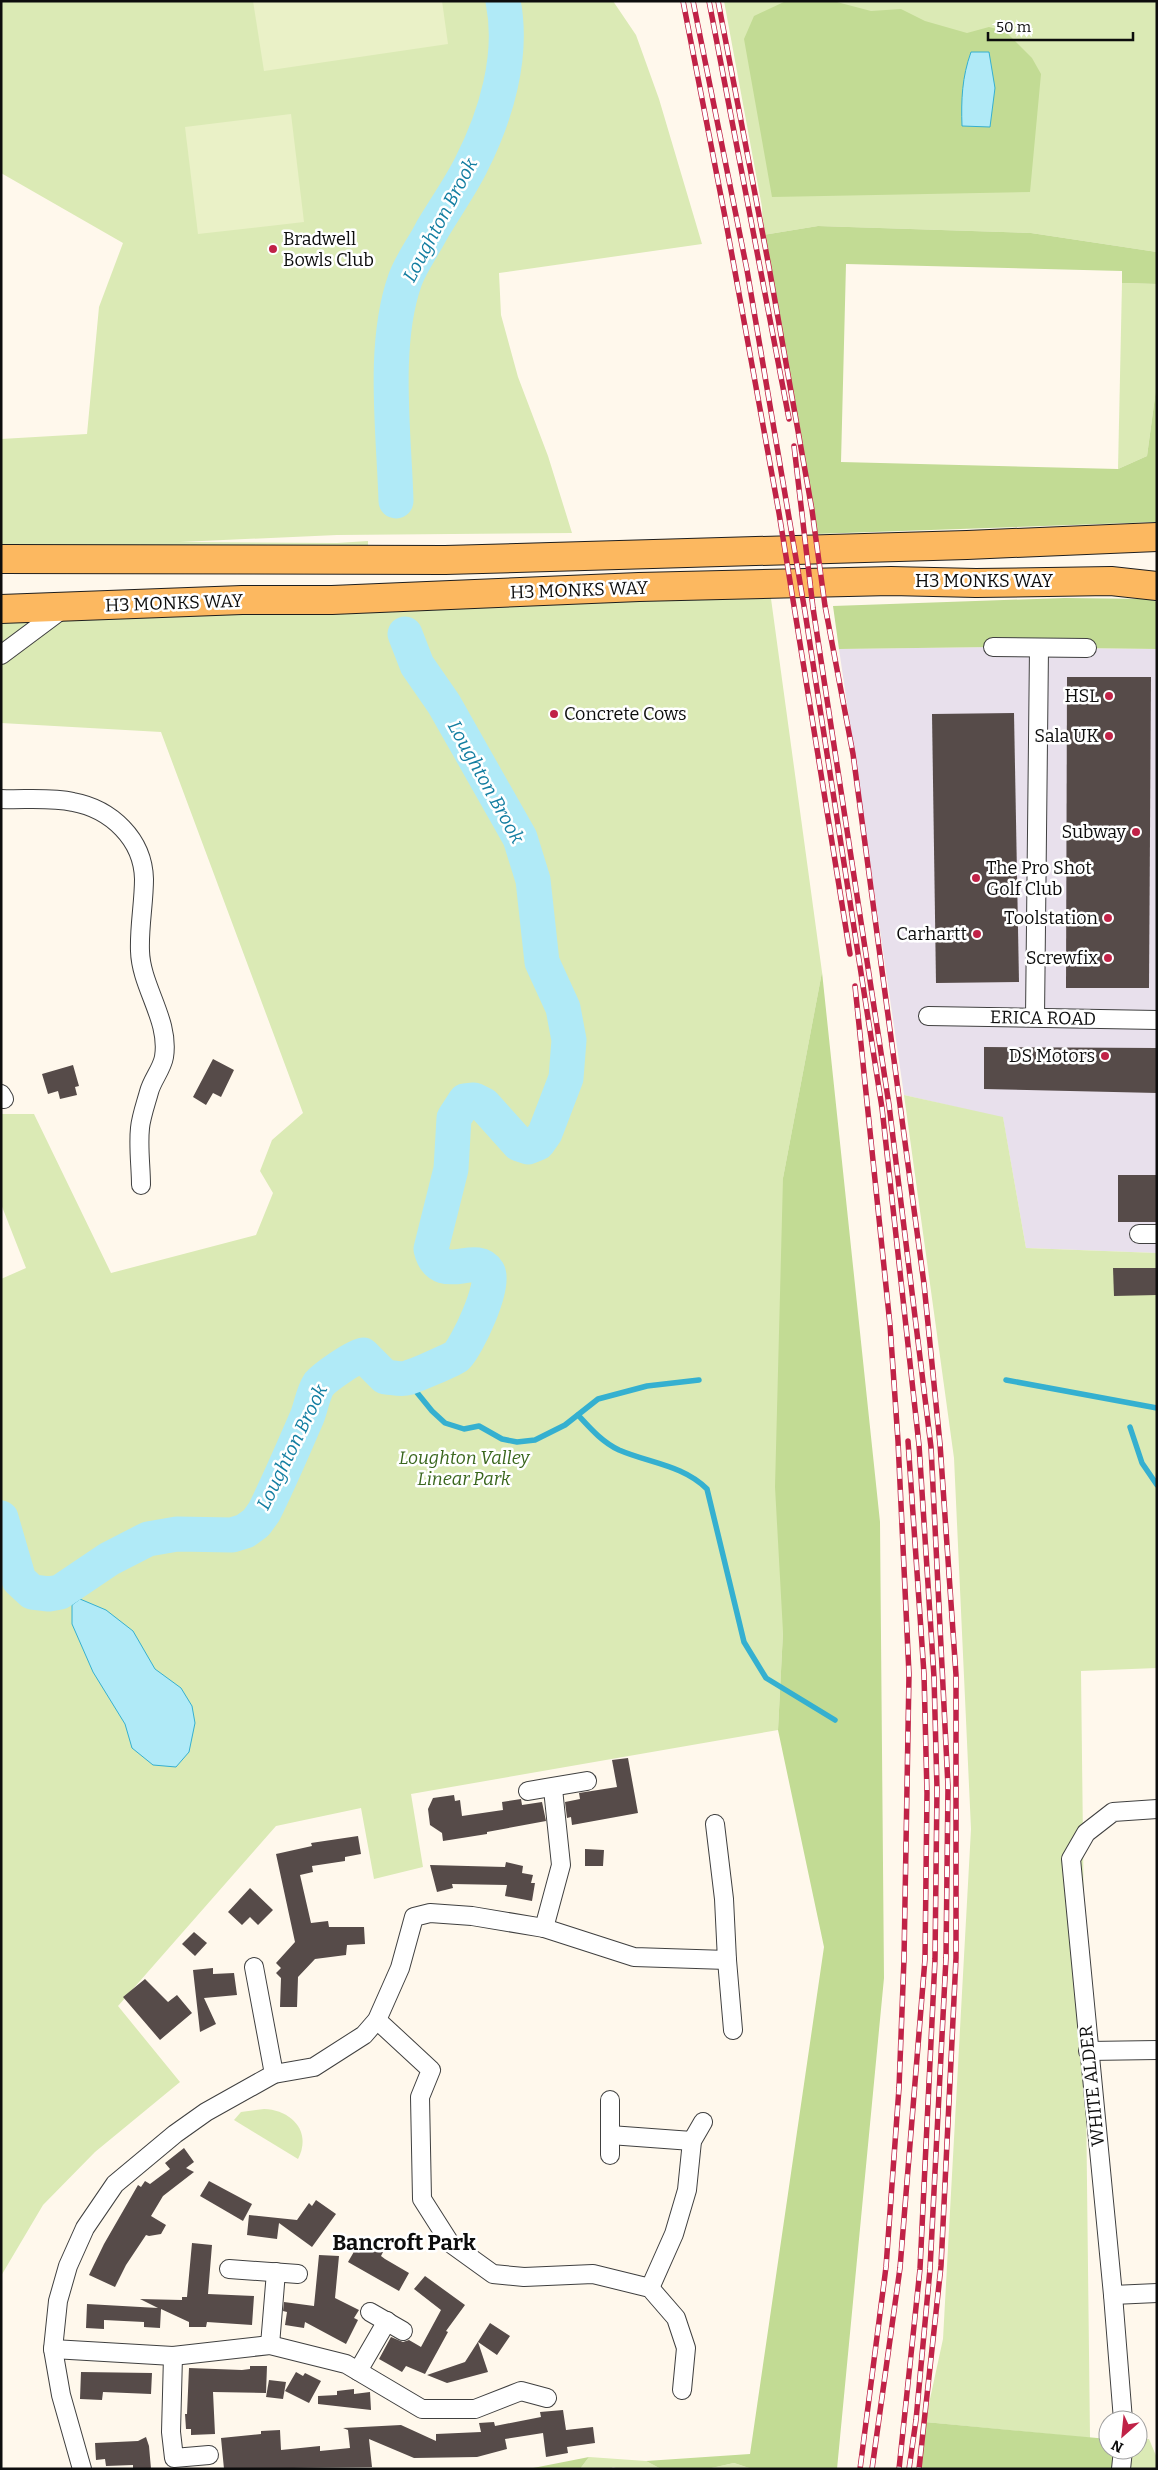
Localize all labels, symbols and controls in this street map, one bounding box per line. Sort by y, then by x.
scale bar [988,10,1133,42]
text: 50 m [996,18,1032,36]
water label: Loughton Brook [398,154,483,286]
place label: Bradwell Bowls Club [283,228,374,271]
marker: Bradwell Bowls Club [267,243,279,255]
street label: H3 MONKS WAY [915,570,1054,592]
street label: H3 MONKS WAY [510,577,649,603]
street label: H3 MONKS WAY [105,590,244,616]
place label: HSL [1064,685,1099,707]
marker: HSL [1103,690,1115,702]
place label: Concrete Cows [564,703,687,725]
marker: Concrete Cows [548,708,560,720]
water label: Loughton Brook [443,717,530,848]
place label: Sala UK [1034,725,1099,747]
marker: Sala UK [1103,730,1115,742]
place label: Subway [1061,821,1126,843]
marker: Subway [1130,826,1142,838]
place label: The Pro Shot Golf Club [986,857,1092,900]
marker: The Pro Shot Golf Club [970,872,982,884]
place label: Toolstation [1004,907,1099,929]
marker: Toolstation [1102,912,1114,924]
place label: Carhartt [896,923,967,945]
marker: Carhartt [971,928,983,940]
place label: Screwfix [1026,947,1098,969]
marker: Screwfix [1102,952,1114,964]
street label: ERICA ROAD [990,1006,1096,1030]
place label: DS Motors [1009,1045,1095,1067]
marker: DS Motors [1099,1050,1111,1062]
water label: Loughton Brook [252,1380,333,1514]
park label: Loughton Valley Linear Park [399,1447,530,1490]
street label: WHITE ALDER [1075,2024,1109,2147]
district label: Bancroft Park [332,2229,476,2256]
north arrow [1098,2410,1148,2460]
text: N [1108,2436,1126,2456]

